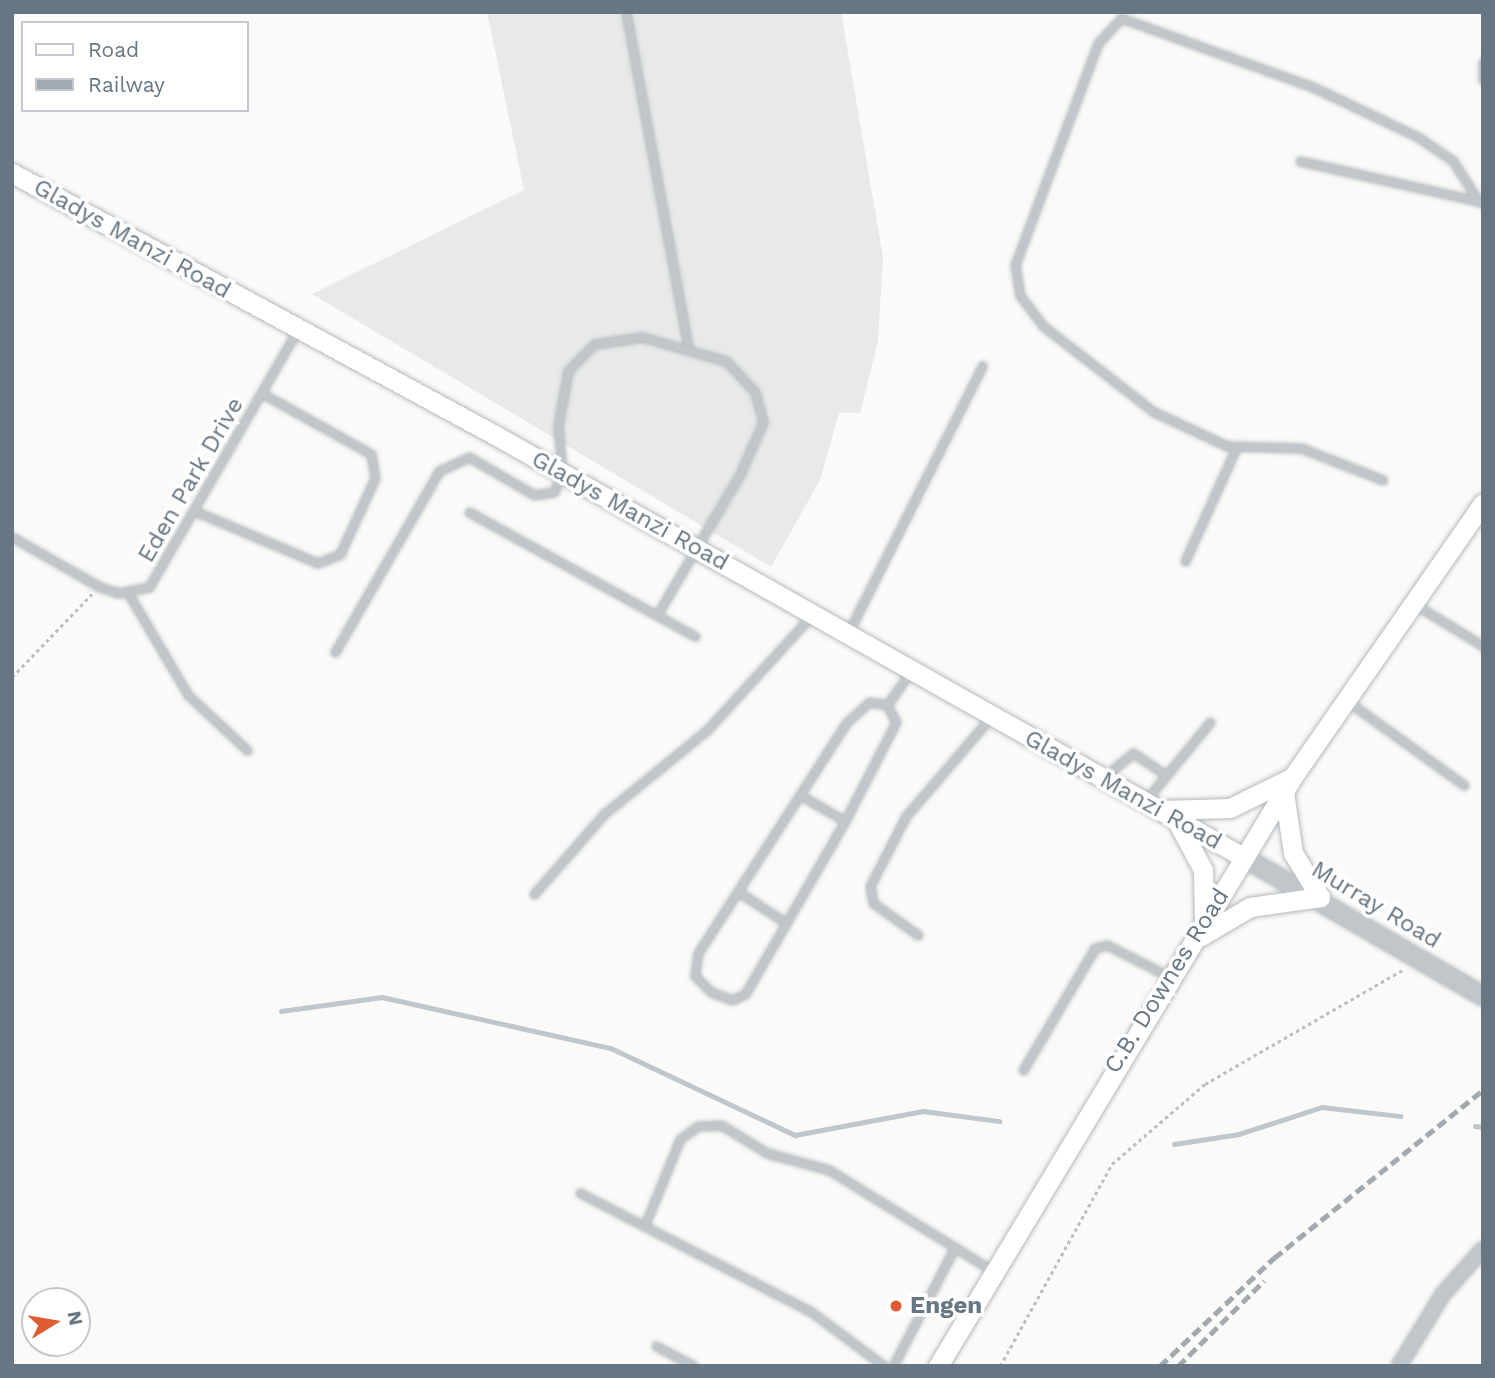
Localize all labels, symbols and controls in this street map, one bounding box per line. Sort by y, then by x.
legend [21,21,248,112]
text: Road [88,37,139,62]
text: Railway [88,72,165,97]
street label: Gladys Manzi Road [28,173,236,305]
street label: Eden Park Drive [132,392,250,568]
street label: Gladys Manzi Road [526,445,734,577]
street label: Gladys Manzi Road [1019,724,1227,856]
street label: Murray Road [1306,855,1446,955]
street label: C.B. Downes Road [1099,883,1235,1079]
north arrow [21,1287,91,1357]
place label: Engen [910,1292,982,1320]
marker: Engen [888,1298,904,1314]
text: N [63,1309,88,1327]

